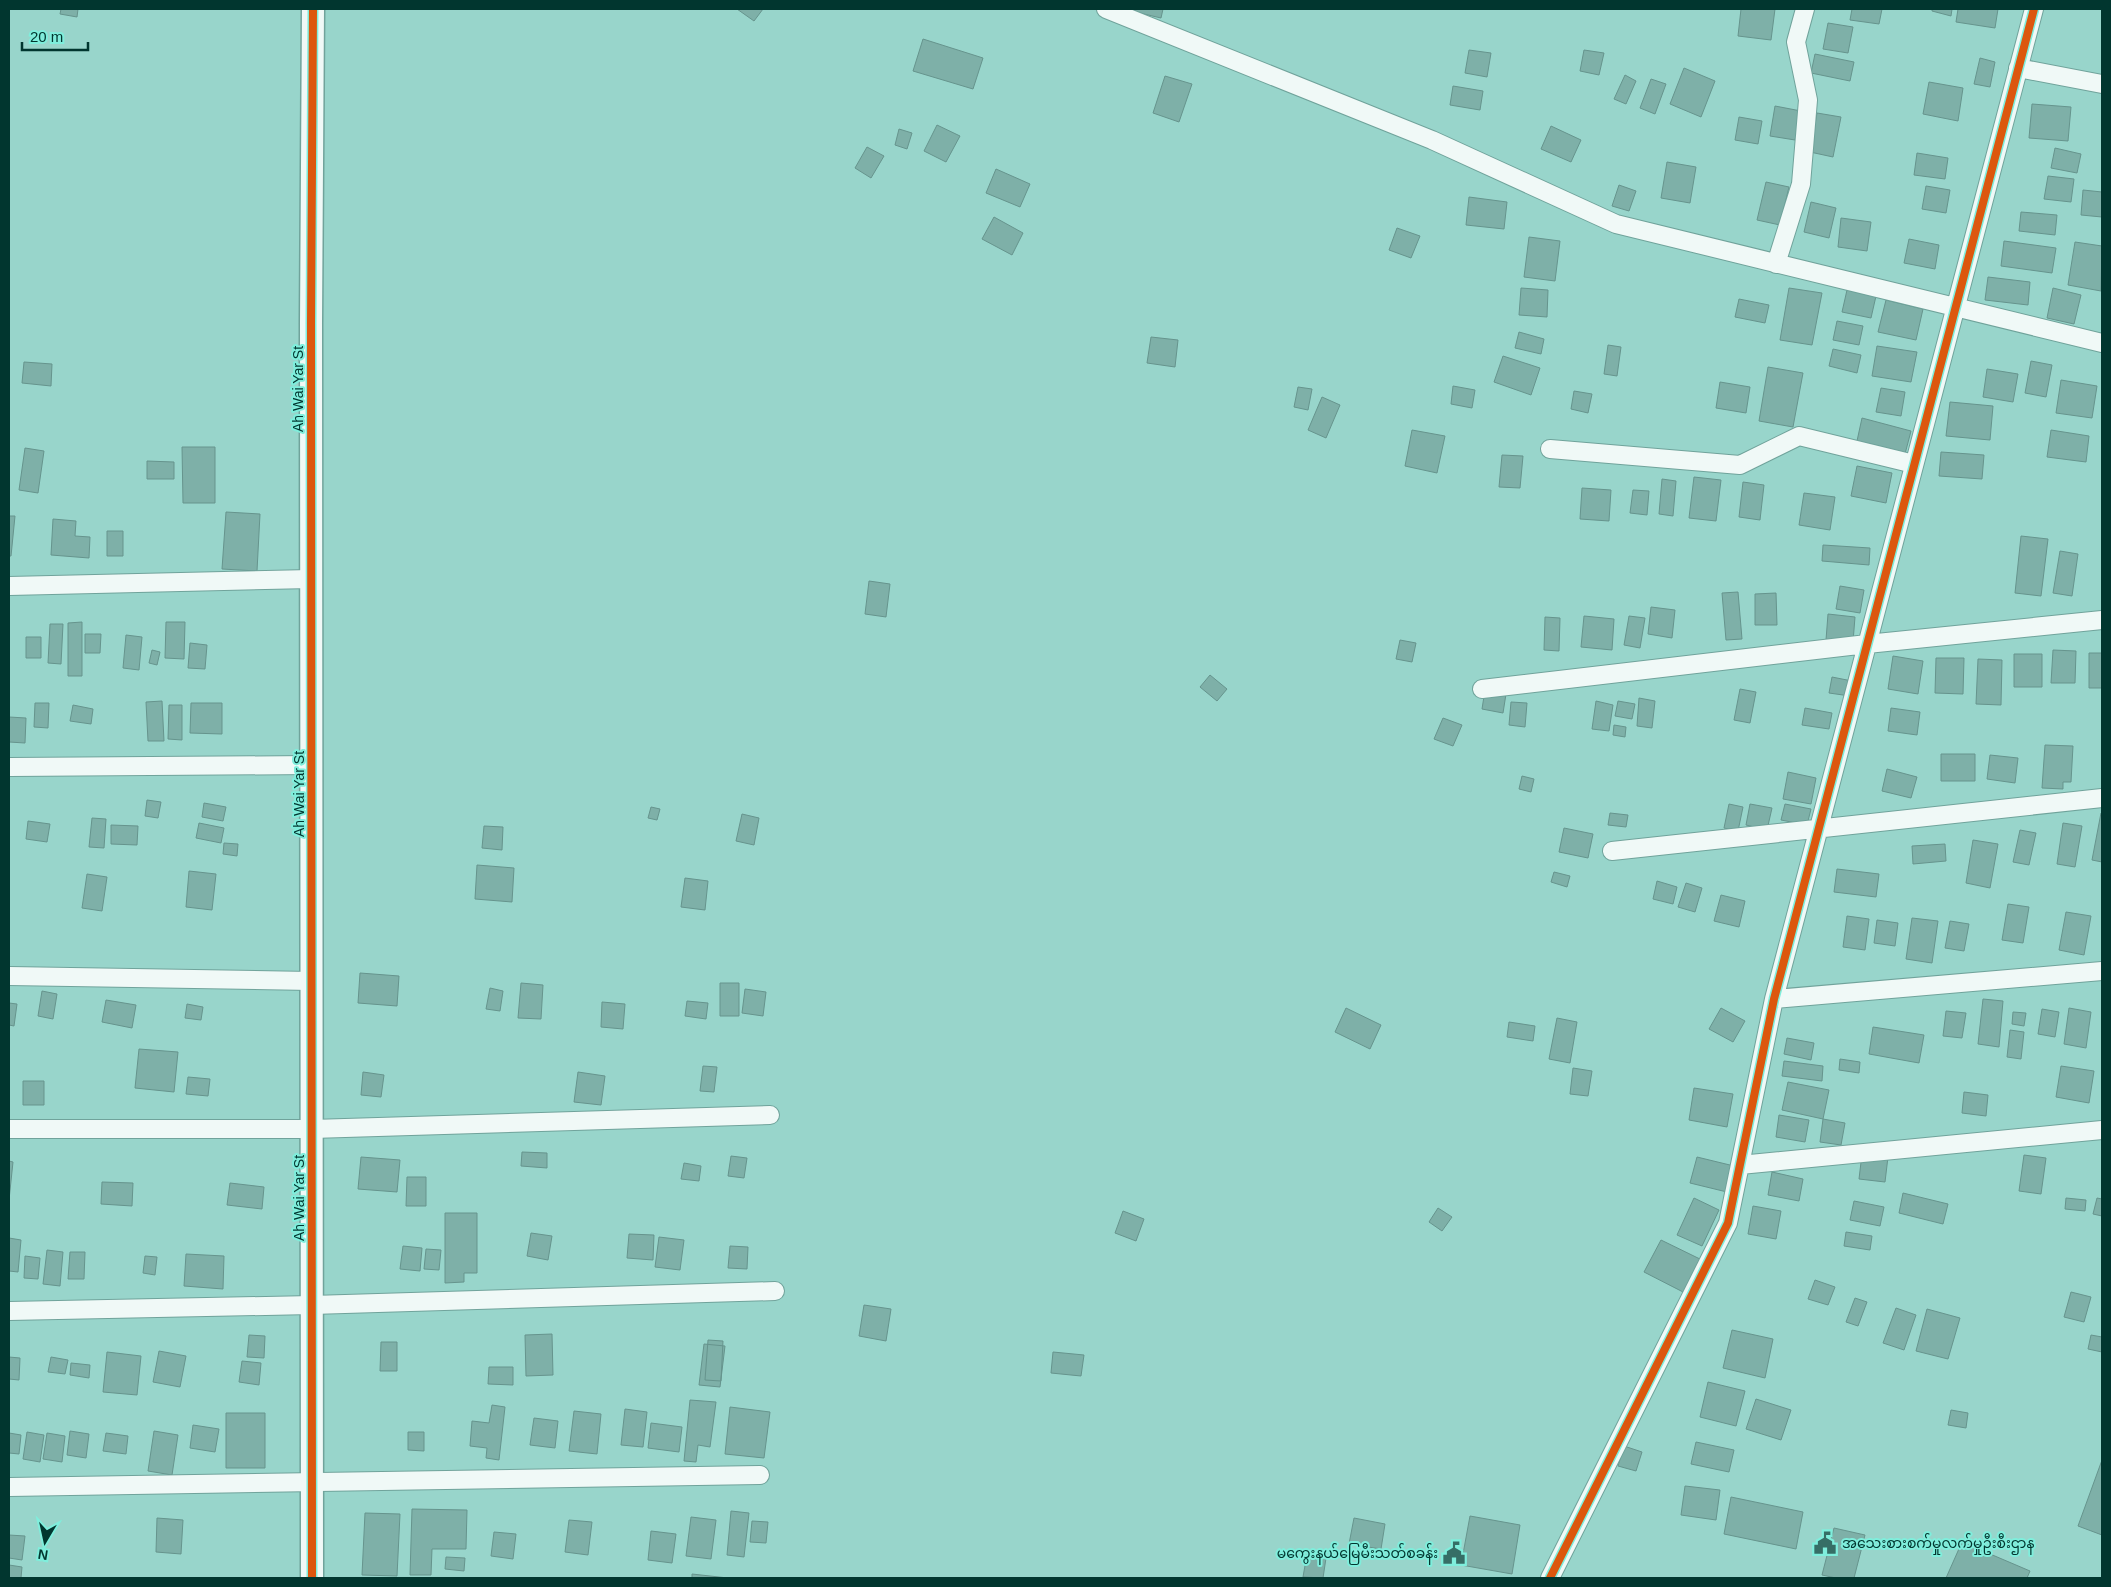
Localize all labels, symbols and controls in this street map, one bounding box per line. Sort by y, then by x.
scale bar [22,20,89,52]
text: 20 m [30,28,63,45]
street label: Ah Wai Yar St [290,346,306,432]
street label: Ah Wai Yar St [291,751,307,837]
street label: Ah Wai Yar St [291,1155,307,1241]
north arrow [20,1517,70,1567]
public building icon: အသေးစားစက်မှုလက်မှုဦးစီးဌာန [1812,1530,1838,1556]
place label: အသေးစားစက်မှုလက်မှုဦးစီးဌာန [1842,1533,2034,1555]
public building icon: မကွေးနယ်မြေမီးသတ်စခန်း [1441,1540,1467,1566]
place label: မကွေးနယ်မြေမီးသတ်စခန်း [1277,1543,1438,1565]
text: N [37,1546,49,1564]

